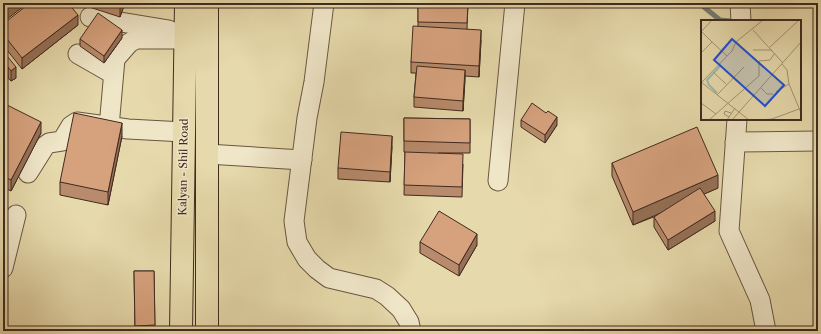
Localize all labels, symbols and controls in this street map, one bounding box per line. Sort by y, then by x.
inset map [701,20,801,120]
street label: Kalyan - Shil Road [175,118,191,216]

